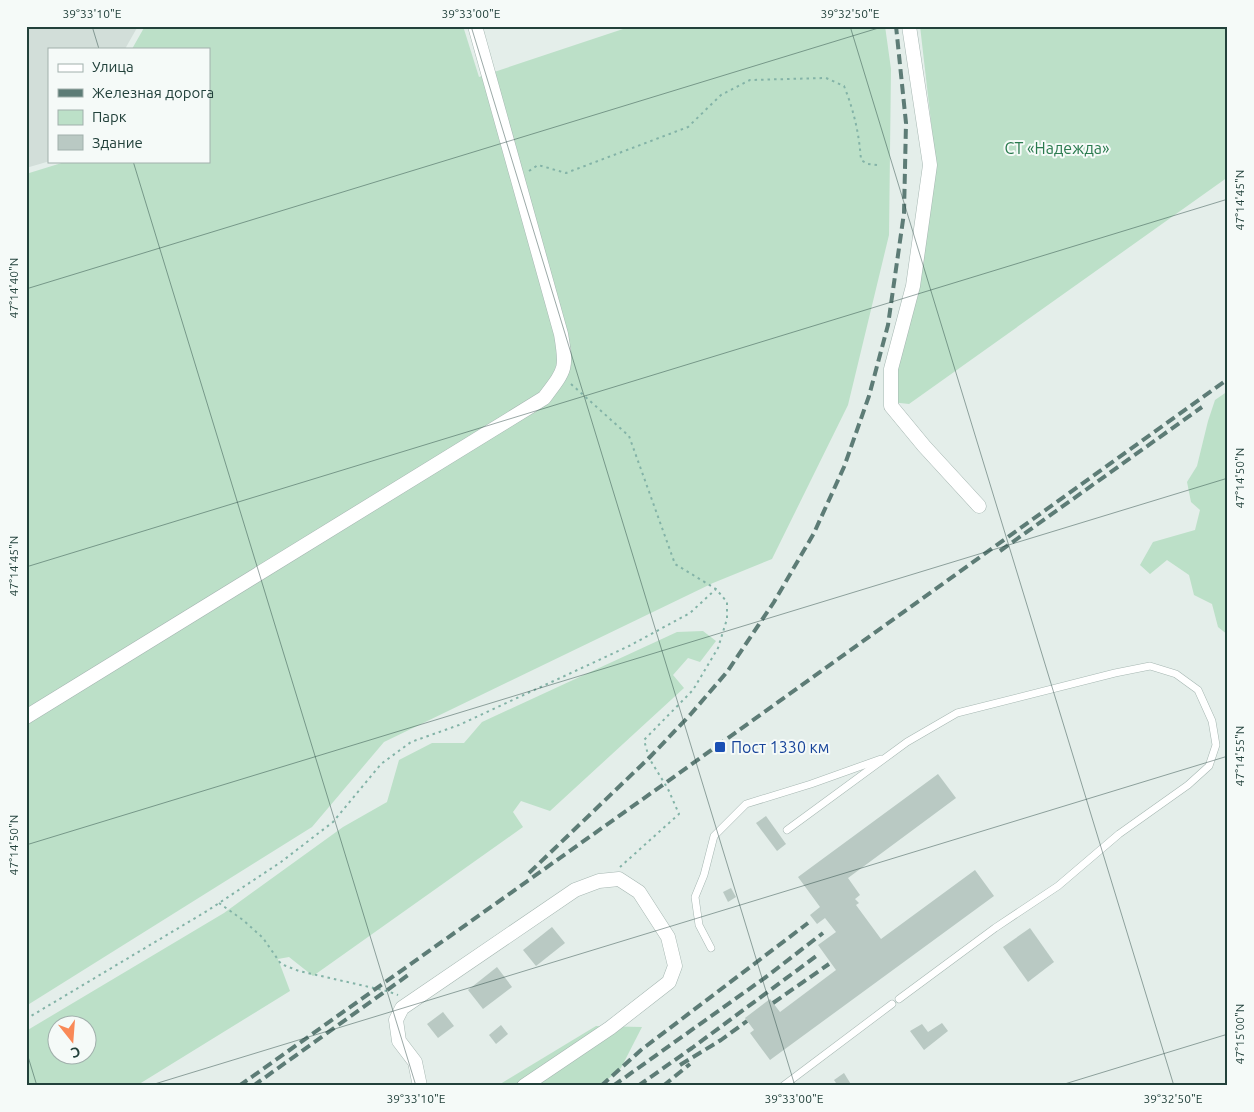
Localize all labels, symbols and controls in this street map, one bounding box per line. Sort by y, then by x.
text: 39°33'10"E [63,7,122,20]
text: 39°33'00"E [442,7,501,20]
text: 39°32'50"E [821,7,880,20]
legend [48,48,210,162]
text: Улица [92,58,134,75]
text: Железная дорога [92,84,214,101]
text: Парк [92,108,127,125]
text: Здание [92,134,143,151]
park label: СТ «Надежда» [1004,139,1110,157]
text: 47°14'45"N [1233,170,1246,230]
text: 47°14'40"N [7,258,20,318]
text: 47°14'50"N [1233,448,1246,508]
text: 47°14'45"N [7,536,20,596]
text: 47°14'55"N [1233,726,1246,786]
place label: Пост 1330 км [731,738,829,756]
marker: Пост 1330 км [713,740,727,754]
text: 47°14'50"N [7,815,20,875]
text: 47°15'00"N [1233,1004,1246,1064]
north arrow [48,1014,98,1064]
text: С [69,1043,82,1061]
text: 39°33'10"E [387,1092,446,1105]
text: 39°33'00"E [765,1092,824,1105]
text: 39°32'50"E [1144,1092,1203,1105]

